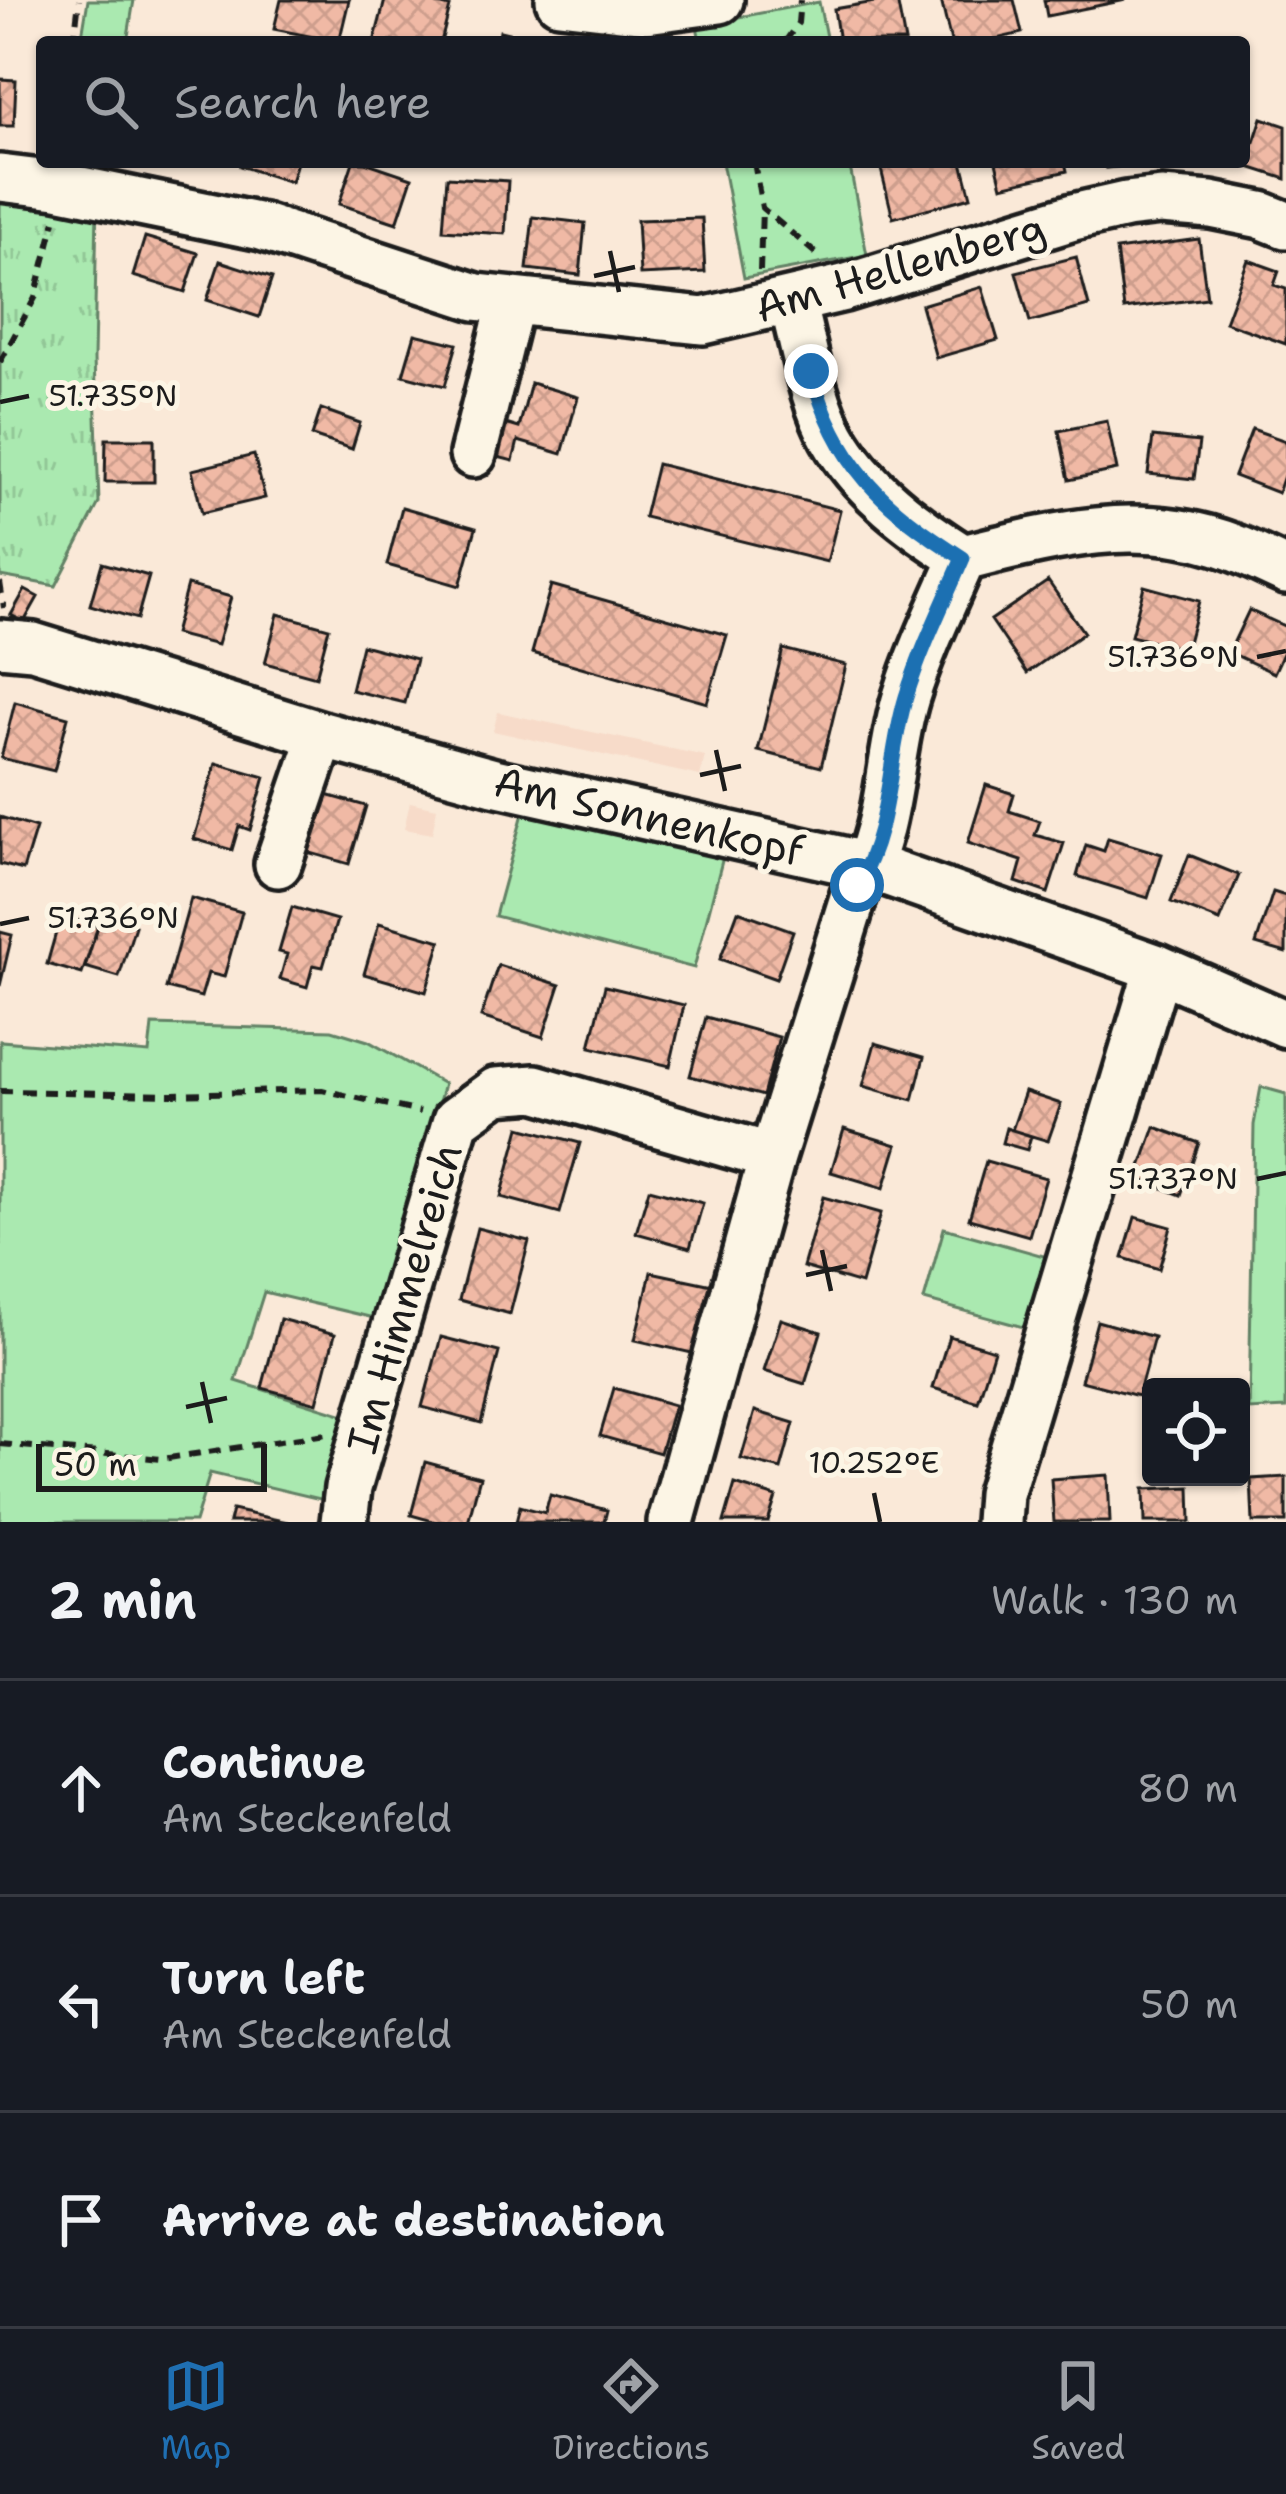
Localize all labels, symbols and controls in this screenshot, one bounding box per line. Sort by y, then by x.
search box [36,36,1250,168]
icon: search [78,69,144,135]
text: Search here [174,72,431,132]
street label: Am Hellenberg [748,199,1052,335]
route end [784,344,838,398]
text: 51.735°N [49,375,178,416]
text: 51.736°N [1107,636,1239,677]
street label: Am Sonnenkopf [489,753,810,879]
route start [830,858,884,912]
text: 51.736°N [47,897,179,938]
street label: Im Himmelreich [333,1136,475,1460]
text: 51.737°N [1108,1158,1238,1199]
map controls [1142,1378,1250,1486]
button: locate [1142,1378,1250,1486]
scale bar [36,1438,267,1491]
text: 50 m [54,1442,137,1487]
text: 10.252°E [809,1442,939,1483]
text: 2 min [48,1566,197,1634]
text: Walk · 130 m [991,1574,1238,1626]
text: Continue [162,1732,366,1792]
icon: ahead [48,1755,114,1821]
text: 80 m [1137,1762,1238,1814]
text: Am Steckenfeld [162,1792,452,1844]
text: Turn left [162,1948,365,2008]
icon: left [48,1971,114,2037]
text: 50 m [1140,1978,1238,2030]
text: Am Steckenfeld [162,2008,452,2060]
icon: arrive [48,2187,114,2253]
text: Arrive at destination [162,2190,665,2250]
tab: Map [161,2353,231,2470]
tab: Directions [553,2353,710,2470]
tab: Saved [1032,2353,1125,2470]

